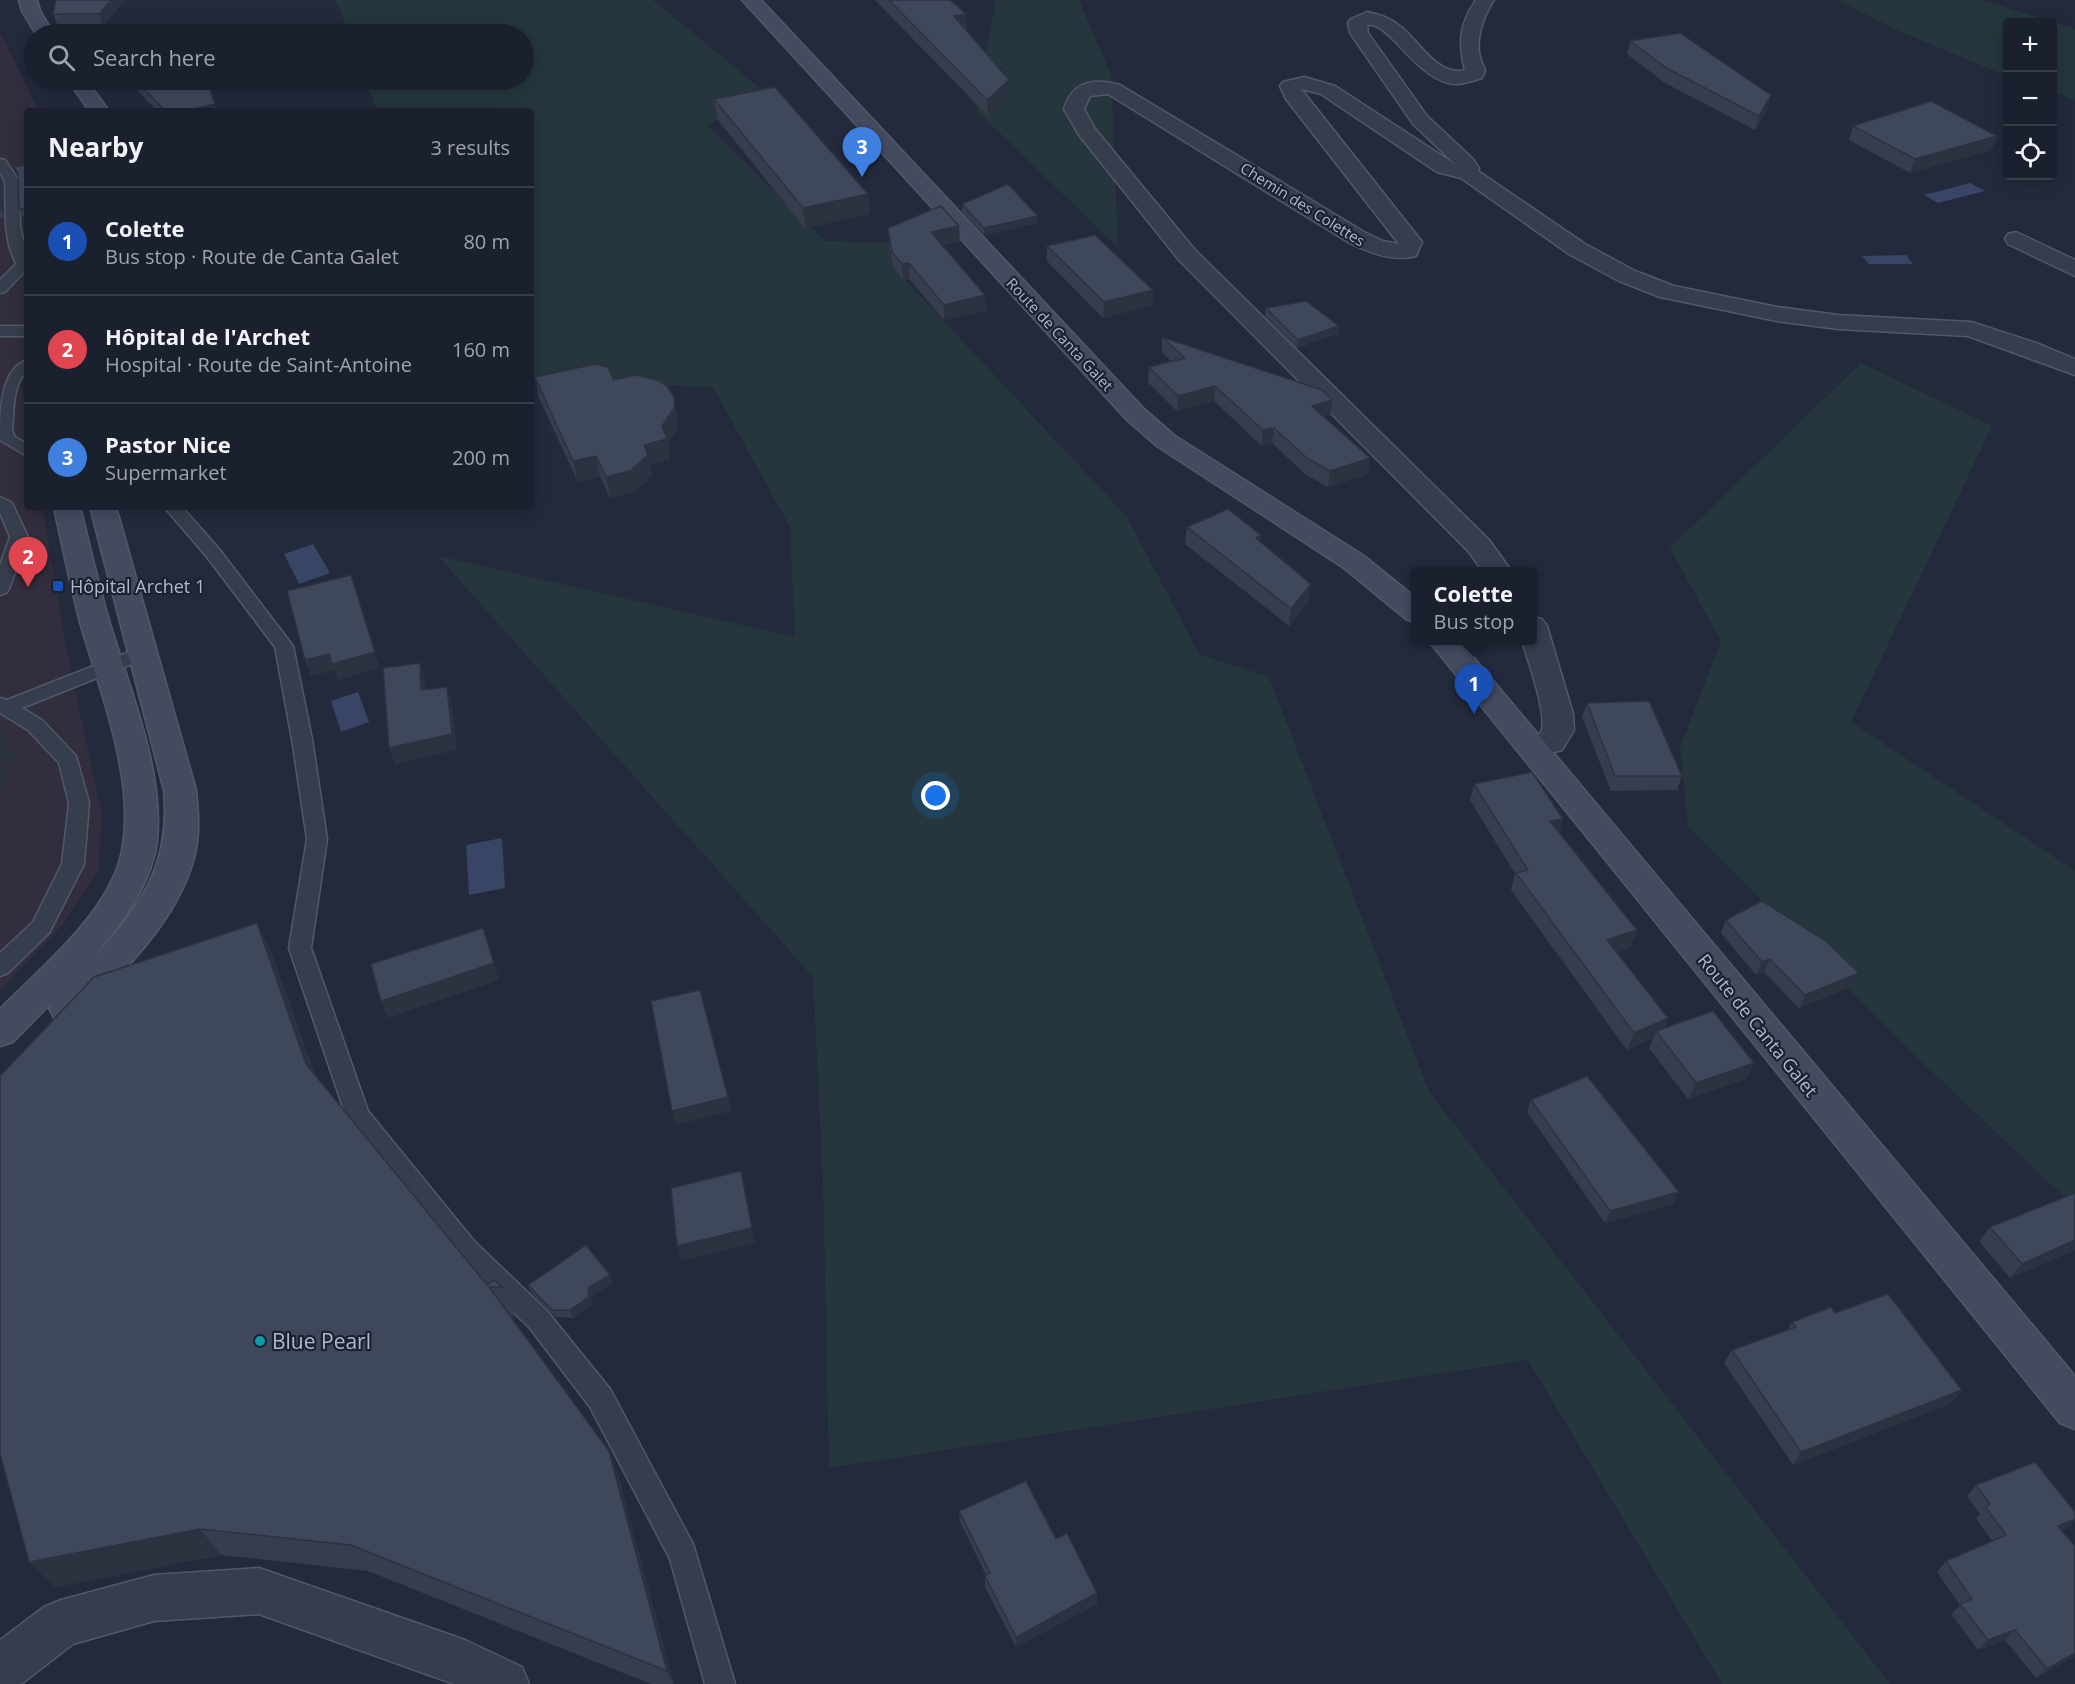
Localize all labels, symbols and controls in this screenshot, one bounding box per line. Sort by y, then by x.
map controls [2003,18,2057,180]
button: + [2003,18,2057,72]
search box [24,24,534,90]
icon: search [45,41,78,74]
text: Search here [93,42,216,72]
button: − [2003,72,2057,126]
button: locate [2003,126,2057,180]
pin: 3 [842,128,882,177]
text: Nearby [48,129,143,165]
text: 3 results [430,134,510,161]
street label: Chemin des Colettes [1237,158,1369,250]
text: Colette [105,213,184,243]
text: 1 [62,228,73,255]
text: 80 m [463,228,510,255]
text: Bus stop · Route de Canta Galet [105,243,399,270]
street label: Route de Canta Galet [1002,273,1118,395]
text: Hôpital de l'Archet [105,321,310,351]
text: 2 [62,336,73,363]
text: 160 m [452,336,510,363]
text: Hospital · Route de Saint-Antoine [105,351,412,378]
text: Pastor Nice [105,429,231,459]
text: 3 [62,444,73,471]
text: 200 m [452,444,510,471]
text: Supermarket [105,459,227,486]
pin: 2 [9,538,48,587]
popup [1411,567,1537,645]
place label: Hôpital Archet 1 [70,574,205,598]
text: Colette [1434,578,1513,608]
marker: Hôpital Archet 1 [51,579,65,593]
text: Bus stop [1434,608,1514,635]
pin: 1 [1454,664,1494,714]
your location [921,781,950,810]
street label: Route de Canta Galet [1693,948,1823,1102]
place label: Blue Pearl [272,1327,371,1355]
marker: Blue Pearl [253,1334,267,1348]

